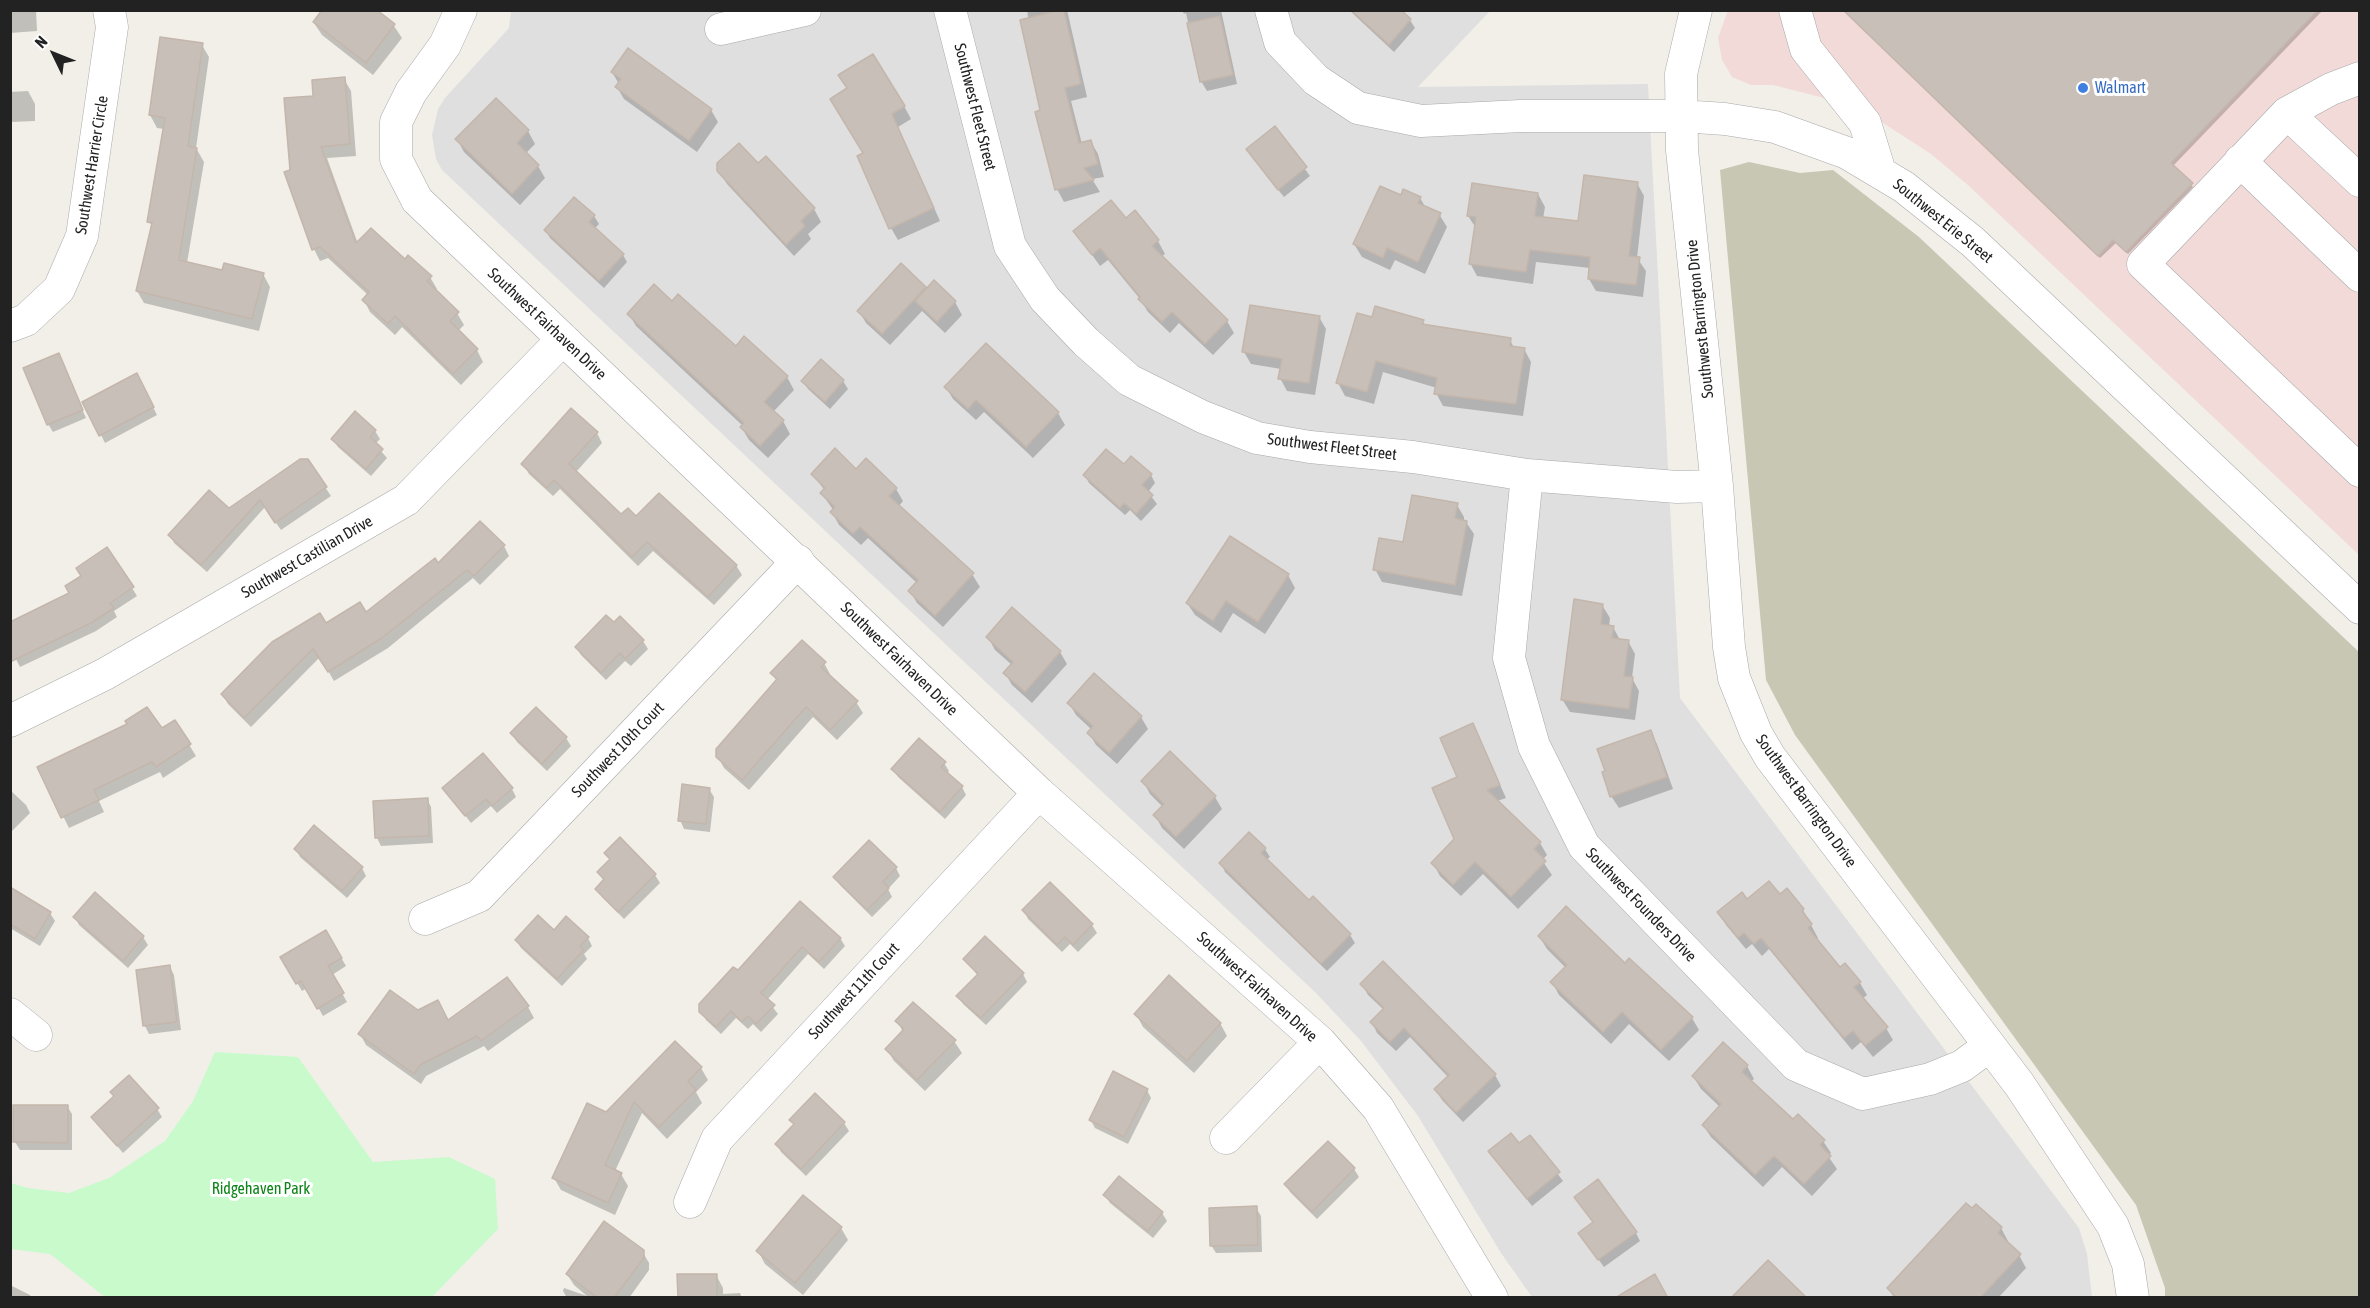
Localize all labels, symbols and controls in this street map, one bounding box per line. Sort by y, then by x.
north arrow [24,24,84,84]
text: N [31,32,51,51]
street label: Southwest Fleet Street [950,41,1000,173]
place label: Walmart [2095,78,2146,98]
marker: Walmart [2076,81,2090,95]
street label: Southwest Harrier Circle [72,94,112,236]
street label: Southwest Erie Street [1889,175,1997,267]
street label: Southwest Barrington Drive [1682,239,1718,399]
street label: Southwest Fairhaven Drive [484,264,610,384]
street label: Southwest Fleet Street [1266,430,1398,464]
street label: Southwest Castilian Drive [238,512,376,602]
street label: Southwest Fairhaven Drive [836,598,962,720]
street label: Southwest 10th Court [568,698,668,802]
street label: Southwest Barrington Drive [1751,731,1861,871]
street label: Southwest Founders Drive [1582,844,1700,966]
street label: Southwest Fairhaven Drive [1193,928,1321,1046]
street label: Southwest 11th Court [804,939,904,1043]
park label: Ridgehaven Park [212,1179,310,1199]

